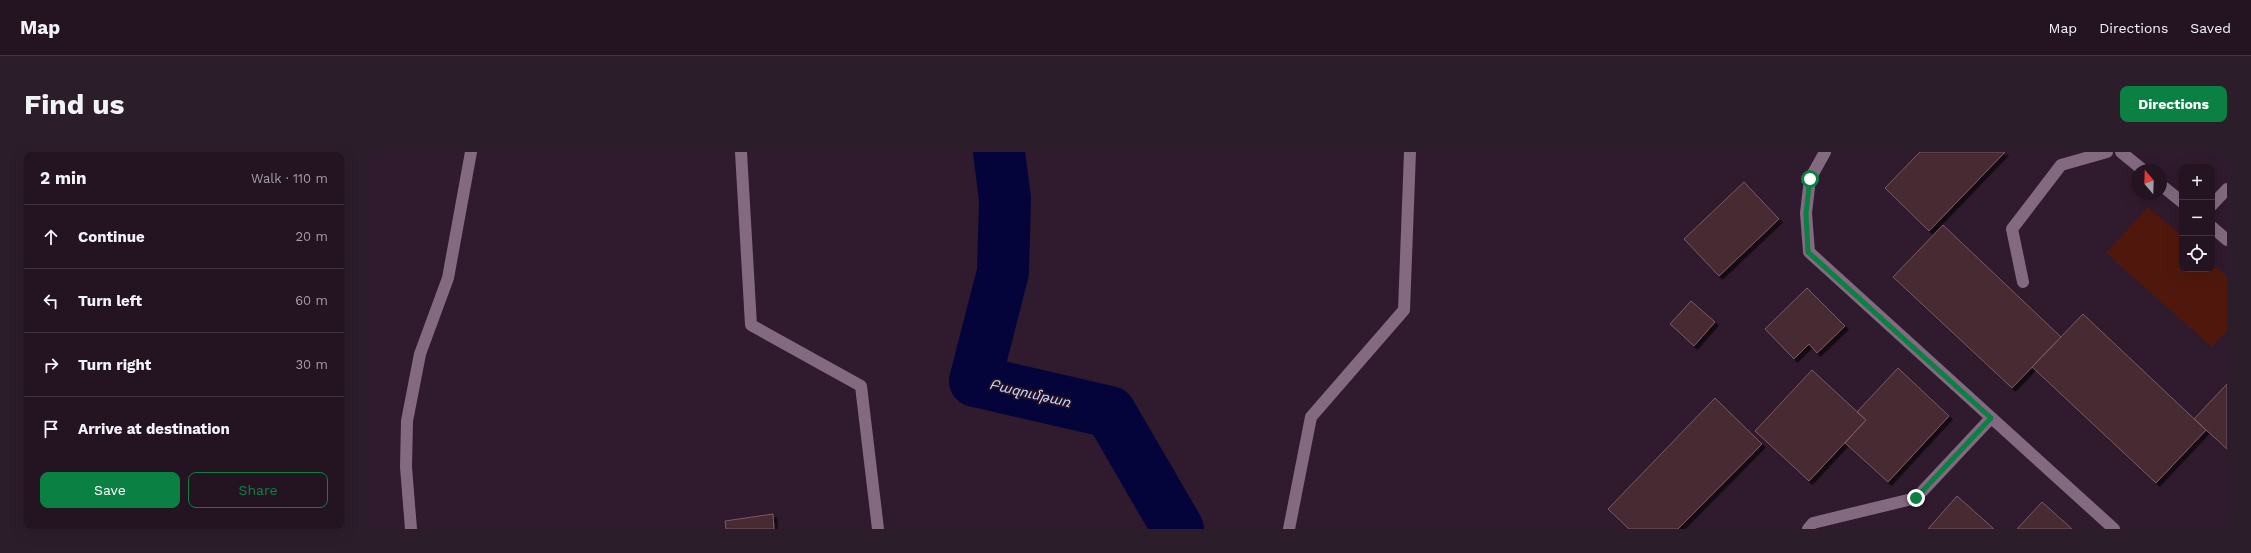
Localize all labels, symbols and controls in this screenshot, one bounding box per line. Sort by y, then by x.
text: Map [20,16,60,39]
text: Map [2049,20,2077,36]
text: Directions [2099,20,2168,36]
text: Saved [2190,20,2231,36]
button: Directions [2120,86,2227,122]
text: Find us [24,88,124,121]
north arrow [2131,164,2167,200]
map controls [2179,164,2215,272]
button: + [2179,164,2215,200]
text: 2 min [40,168,86,188]
route start [1801,170,1819,188]
text: Walk · 110 m [251,171,328,186]
button: − [2179,200,2215,236]
icon: ahead [40,226,62,248]
text: Continue [78,228,145,246]
text: 20 m [296,229,328,244]
button: locate [2179,236,2215,272]
icon: left [40,290,62,312]
text: Turn left [78,292,142,310]
text: 60 m [295,293,328,308]
icon: right [40,354,62,376]
text: Turn right [78,356,151,374]
text: 30 m [296,357,328,372]
water label: Բազումթառ [988,376,1072,411]
icon: arrive [40,418,62,440]
text: Arrive at destination [78,420,230,438]
button: Save [40,472,180,508]
button: Share [188,472,328,508]
route end [1907,489,1925,507]

